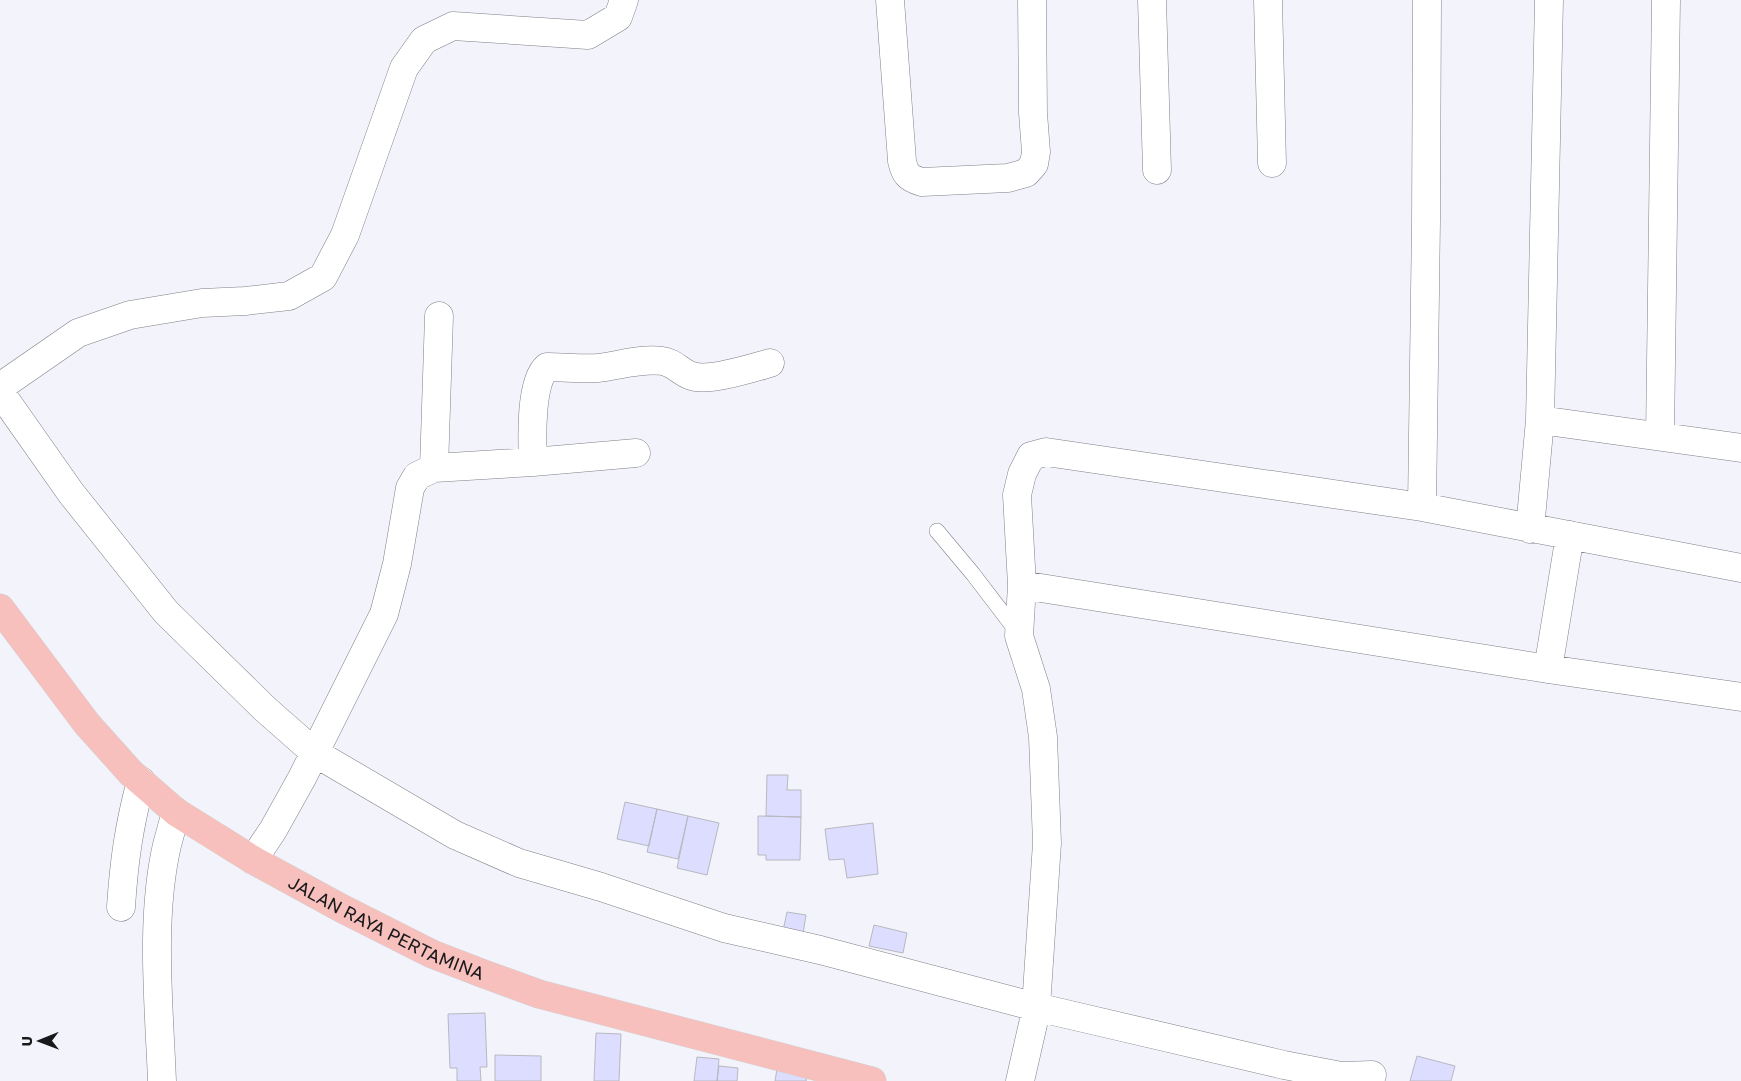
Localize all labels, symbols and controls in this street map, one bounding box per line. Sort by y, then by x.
street label: JALAN RAYA PERTAMINA [285,871,487,984]
north arrow [15,1016,65,1066]
text: U [18,1036,35,1047]

